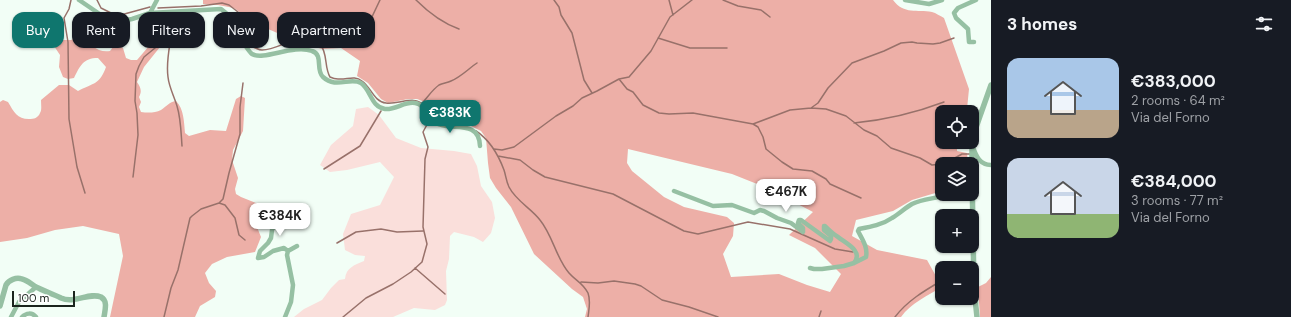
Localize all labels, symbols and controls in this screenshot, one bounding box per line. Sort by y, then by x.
chip: Buy [12,12,64,48]
chip: Rent [72,12,130,48]
chip: Filters [138,12,205,48]
chip: New [213,12,269,48]
chip: Apartment [277,12,375,48]
text: 3 homes [1007,13,1077,35]
icon: filters [1253,13,1275,35]
text: €383,000 [1131,70,1216,92]
icon: home [1039,74,1087,122]
text: 2 rooms · 64 m² [1131,92,1225,109]
pin: €383K [422,100,478,134]
text: €383K [429,104,471,121]
map controls [935,105,979,305]
button: locate [935,105,979,149]
text: Via del Forno [1131,109,1210,126]
button: layers [935,157,979,201]
text: €384,000 [1131,170,1217,192]
icon: home [1039,174,1087,222]
pin: €467K [758,179,814,213]
text: €467K [765,183,807,200]
text: 3 rooms · 77 m² [1131,192,1223,209]
pin: €384K [252,203,308,237]
text: €384K [258,207,302,224]
button: + [935,209,979,253]
text: Via del Forno [1131,209,1210,226]
button: − [935,261,979,305]
scale bar [12,289,75,308]
text: 100 m [18,291,49,305]

